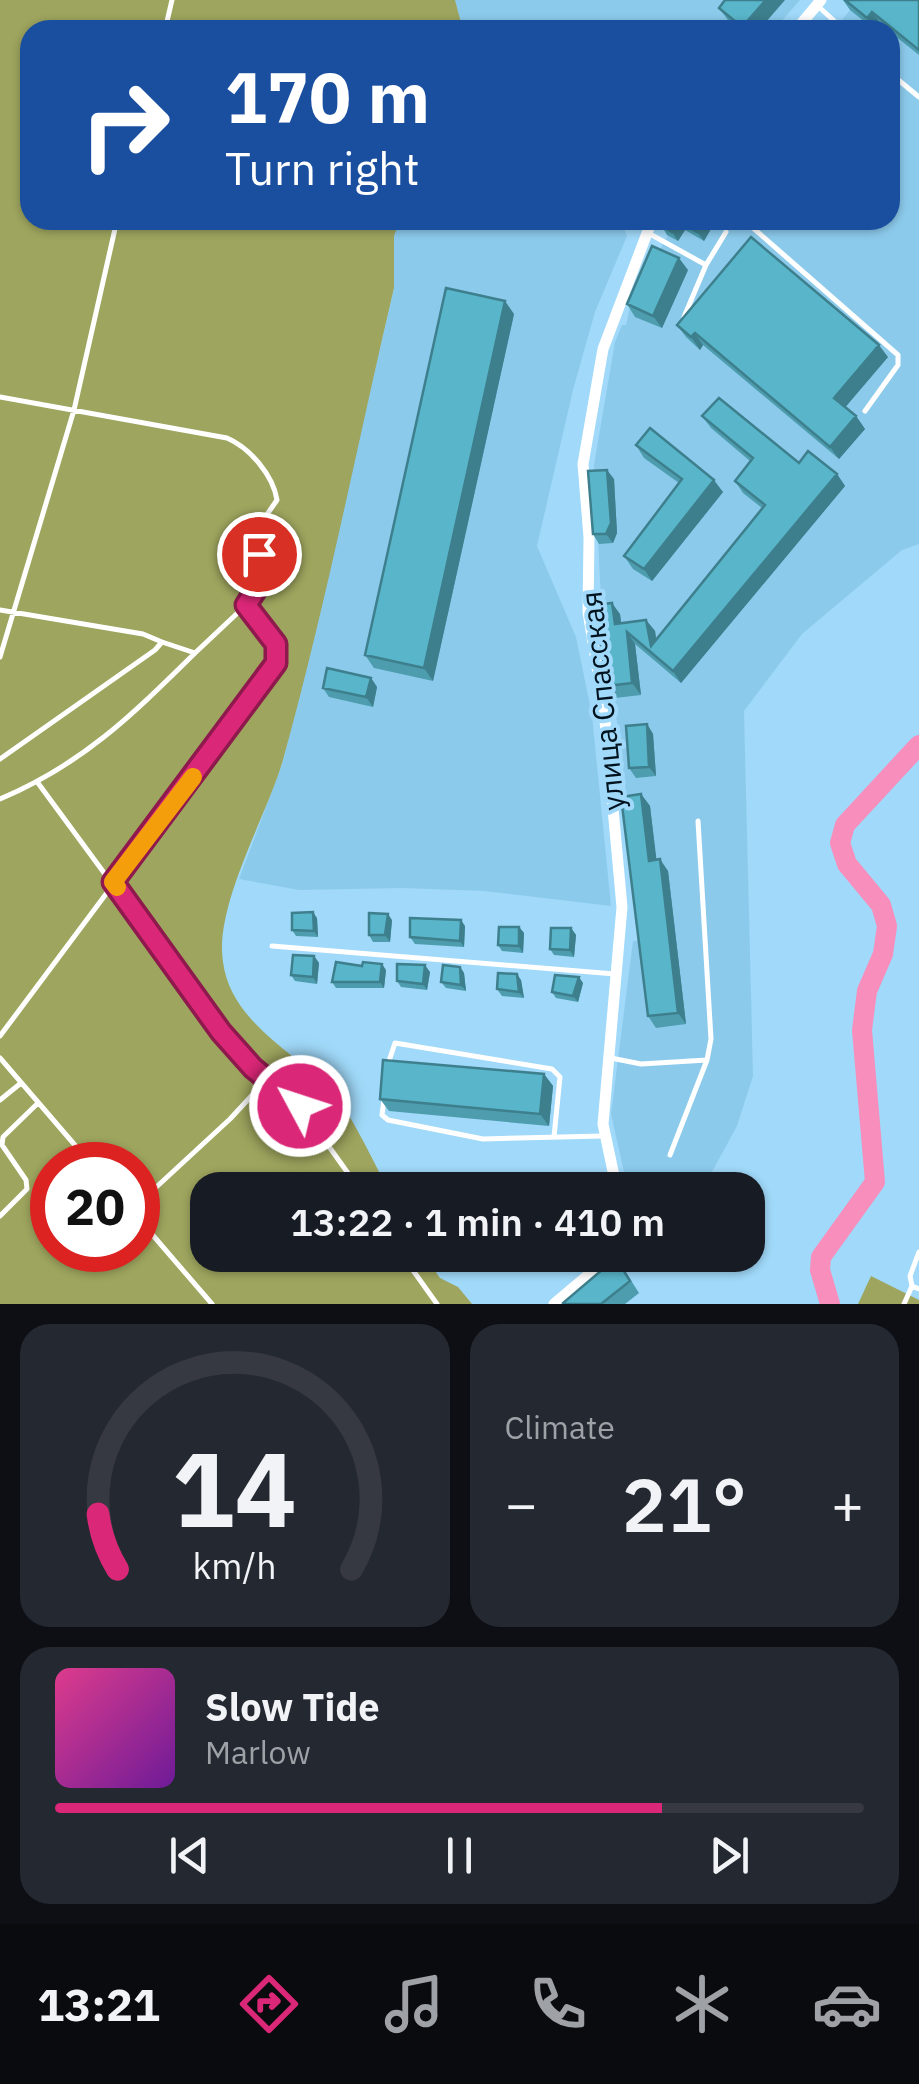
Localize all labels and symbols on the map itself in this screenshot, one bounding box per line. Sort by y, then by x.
pin [217,512,302,597]
street label: улица Спасская [571,590,632,813]
position arrow [248,1054,352,1158]
speed limit sign: 20 [30,1142,160,1272]

